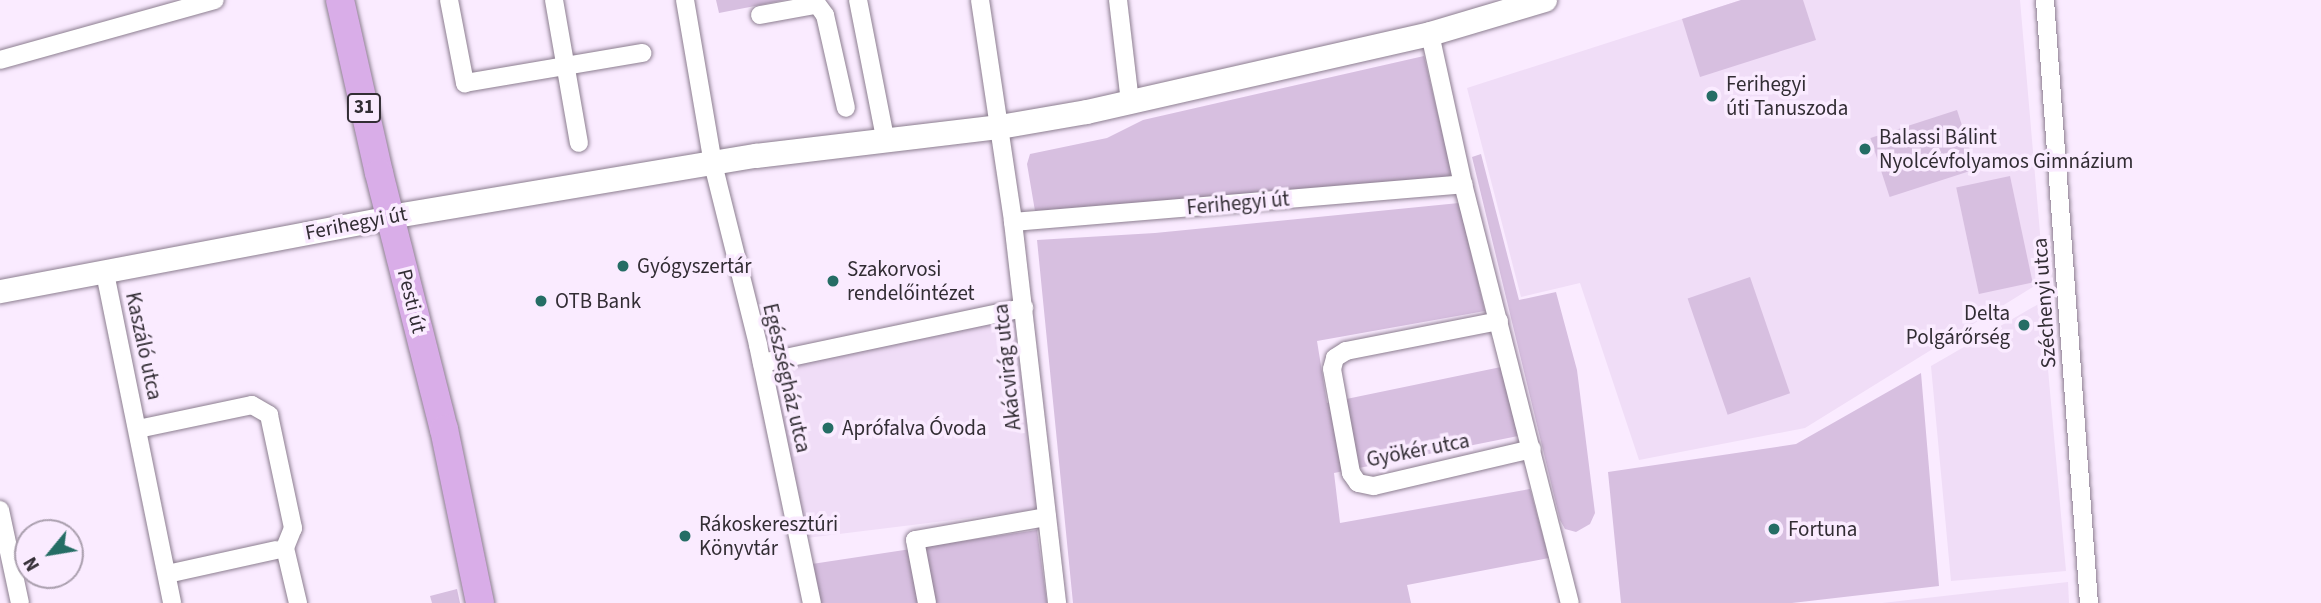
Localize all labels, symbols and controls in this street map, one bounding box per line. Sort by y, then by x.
place label: Ferihegyi úti Tanuszoda [1726,71,1848,121]
marker: Ferihegyi úti Tanuszoda [1704,88,1720,104]
road number: 31 [346,92,382,124]
place label: Balassi Bálint Nyolcévfolyamos Gimnázium [1879,124,2133,174]
marker: Balassi Bálint Nyolcévfolyamos Gimnázium [1857,141,1873,157]
street label: Ferihegyi út [1186,186,1290,220]
street label: Ferihegyi út [303,201,409,245]
street label: Széchenyi utca [2027,237,2061,369]
place label: Gyógyszertár [637,253,752,279]
place label: Szakorvosi rendelőintézet [847,256,975,306]
marker: Gyógyszertár [615,258,631,274]
street label: Pesti út [392,266,432,336]
marker: Szakorvosi rendelőintézet [825,273,841,289]
place label: OTB Bank [555,288,641,314]
street label: Kaszáló utca [120,290,168,402]
marker: OTB Bank [533,293,549,309]
place label: Delta Polgárőrség [1906,300,2010,350]
street label: Egészségház utca [758,301,816,455]
street label: Akácvirág utca [988,302,1026,432]
marker: Delta Polgárőrség [2016,317,2032,333]
place label: Aprófalva Óvoda [842,415,987,441]
marker: Aprófalva Óvoda [820,420,836,436]
street label: Gyökér utca [1364,428,1472,472]
place label: Rákoskeresztúri Könyvtár [699,511,838,561]
place label: Fortuna [1788,516,1857,542]
north arrow [14,519,84,589]
marker: Fortuna [1766,521,1782,537]
marker: Rákoskeresztúri Könyvtár [677,528,693,544]
text: N [17,552,47,576]

